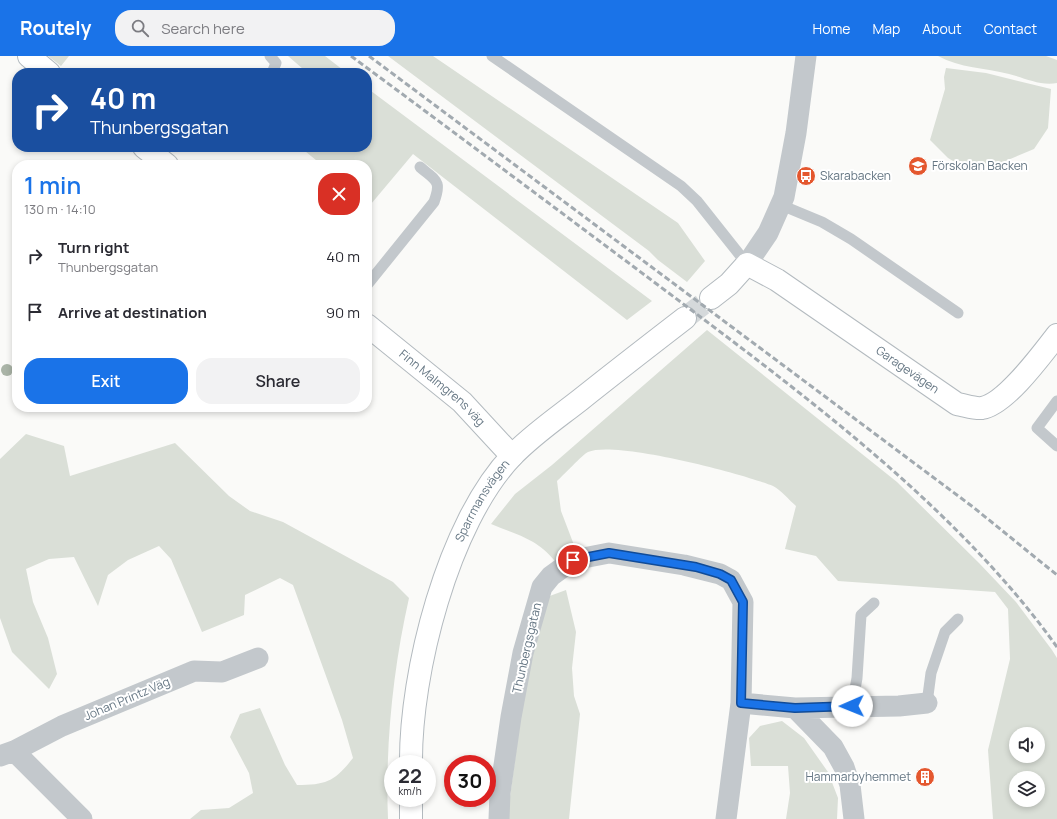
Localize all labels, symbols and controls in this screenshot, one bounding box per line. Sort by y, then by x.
search box [115,10,395,46]
text: Routely [20,15,91,41]
icon: search [129,17,151,39]
text: Search here [161,18,245,39]
text: Home [813,19,850,38]
text: Map [872,19,900,38]
text: About [922,19,962,38]
text: Contact [984,19,1037,38]
text: 40 m [90,79,156,117]
icon: right [24,84,76,136]
text: Thunbergsgatan [90,115,229,139]
school or university icon: Förskolan Backen [907,155,929,177]
place label: Förskolan Backen [932,157,1028,174]
bus stop icon: Skarabacken [795,165,817,187]
place label: Skarabacken [820,167,891,184]
text: 1 min [24,168,81,201]
button: close [318,173,360,215]
text: 130 m · 14:10 [24,200,96,218]
text: Turn right [58,237,129,258]
icon: right [24,245,46,267]
text: 40 m [326,246,360,267]
text: Thunbergsgatan [58,258,158,276]
icon: arrive [24,301,46,323]
text: Arrive at destination [58,302,207,323]
text: 90 m [326,302,360,323]
street label: Garagevägen [873,342,943,397]
street label: Finn Malmgrens väg [396,345,489,430]
button: Exit [24,358,188,404]
button: Share [196,358,360,404]
street label: Sparrmansvägen [451,456,513,544]
pin [556,543,590,577]
icon: arrive [562,549,584,571]
street label: Thunbergsgatan [508,601,545,695]
street label: Johan Printz Väg [81,673,172,724]
position arrow [831,685,873,727]
map controls [1009,727,1045,807]
button: sound [1009,727,1045,763]
speed limit sign: 30 [444,755,496,807]
text: 22 [398,762,422,789]
building icon: Hammarbyhemmet [914,766,936,788]
place label: Hammarbyhemmet [806,768,911,785]
button: layers [1009,771,1045,807]
text: km/h [398,784,422,798]

